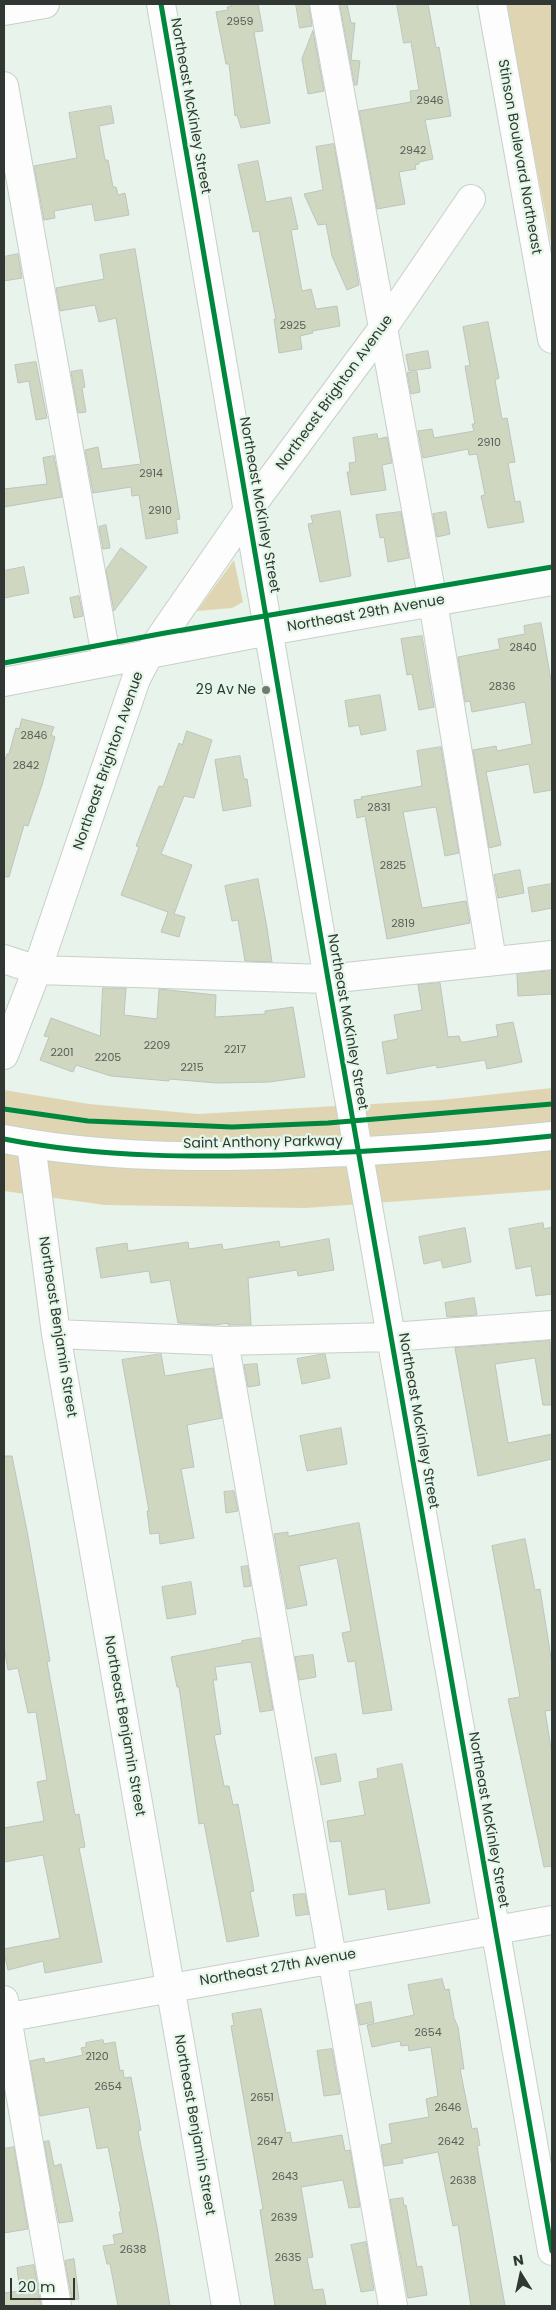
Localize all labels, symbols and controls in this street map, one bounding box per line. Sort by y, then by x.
house number: 2959 [226,15,254,29]
street label: Northeast McKinley Street [166,17,214,195]
street label: Stinson Boulevard Northeast [494,58,544,256]
house number: 2946 [416,94,444,108]
house number: 2942 [400,144,426,158]
street label: Northeast Brighton Avenue [273,312,397,474]
house number: 2925 [280,319,306,333]
street label: Northeast McKinley Street [235,416,283,594]
house number: 2910 [477,436,501,450]
house number: 2914 [139,467,163,481]
house number: 2910 [148,504,172,518]
street label: Northeast 29th Avenue [286,592,446,636]
house number: 2840 [509,641,537,655]
street label: Northeast Brighton Avenue [71,670,147,852]
house number: 2836 [489,680,515,694]
place label: 29 Av Ne [196,682,256,698]
marker: 29 Av Ne [260,684,272,696]
house number: 2846 [20,729,48,743]
house number: 2842 [13,759,39,773]
house number: 2831 [367,801,391,815]
house number: 2825 [380,859,406,873]
house number: 2819 [391,917,415,931]
street label: Northeast McKinley Street [323,933,371,1111]
house number: 2209 [144,1039,170,1053]
house number: 2217 [224,1043,246,1057]
house number: 2201 [50,1046,74,1060]
house number: 2205 [95,1051,121,1065]
house number: 2215 [180,1061,204,1075]
street label: Saint Anthony Parkway [183,1133,343,1153]
street label: Northeast Benjamin Street [34,1235,80,1419]
street label: Northeast McKinley Street [394,1332,442,1510]
street label: Northeast Benjamin Street [100,1634,148,1818]
street label: Northeast McKinley Street [464,1731,512,1909]
street label: Northeast 27th Avenue [199,1946,357,1990]
house number: 2654 [414,2026,442,2040]
street label: Northeast Benjamin Street [170,2033,218,2217]
house number: 2120 [85,2050,109,2064]
house number: 2654 [94,2080,122,2094]
house number: 2651 [250,2091,274,2105]
house number: 2646 [434,2101,462,2115]
house number: 2647 [257,2135,283,2149]
house number: 2642 [438,2135,464,2149]
house number: 2643 [272,2170,298,2184]
house number: 2638 [450,2174,476,2188]
house number: 2639 [271,2211,297,2225]
house number: 2638 [120,2243,146,2257]
text: N [511,2249,525,2271]
north arrow [496,2250,546,2300]
house number: 2635 [275,2251,301,2265]
scale bar [12,2268,78,2300]
text: 20 m [18,2276,56,2297]

